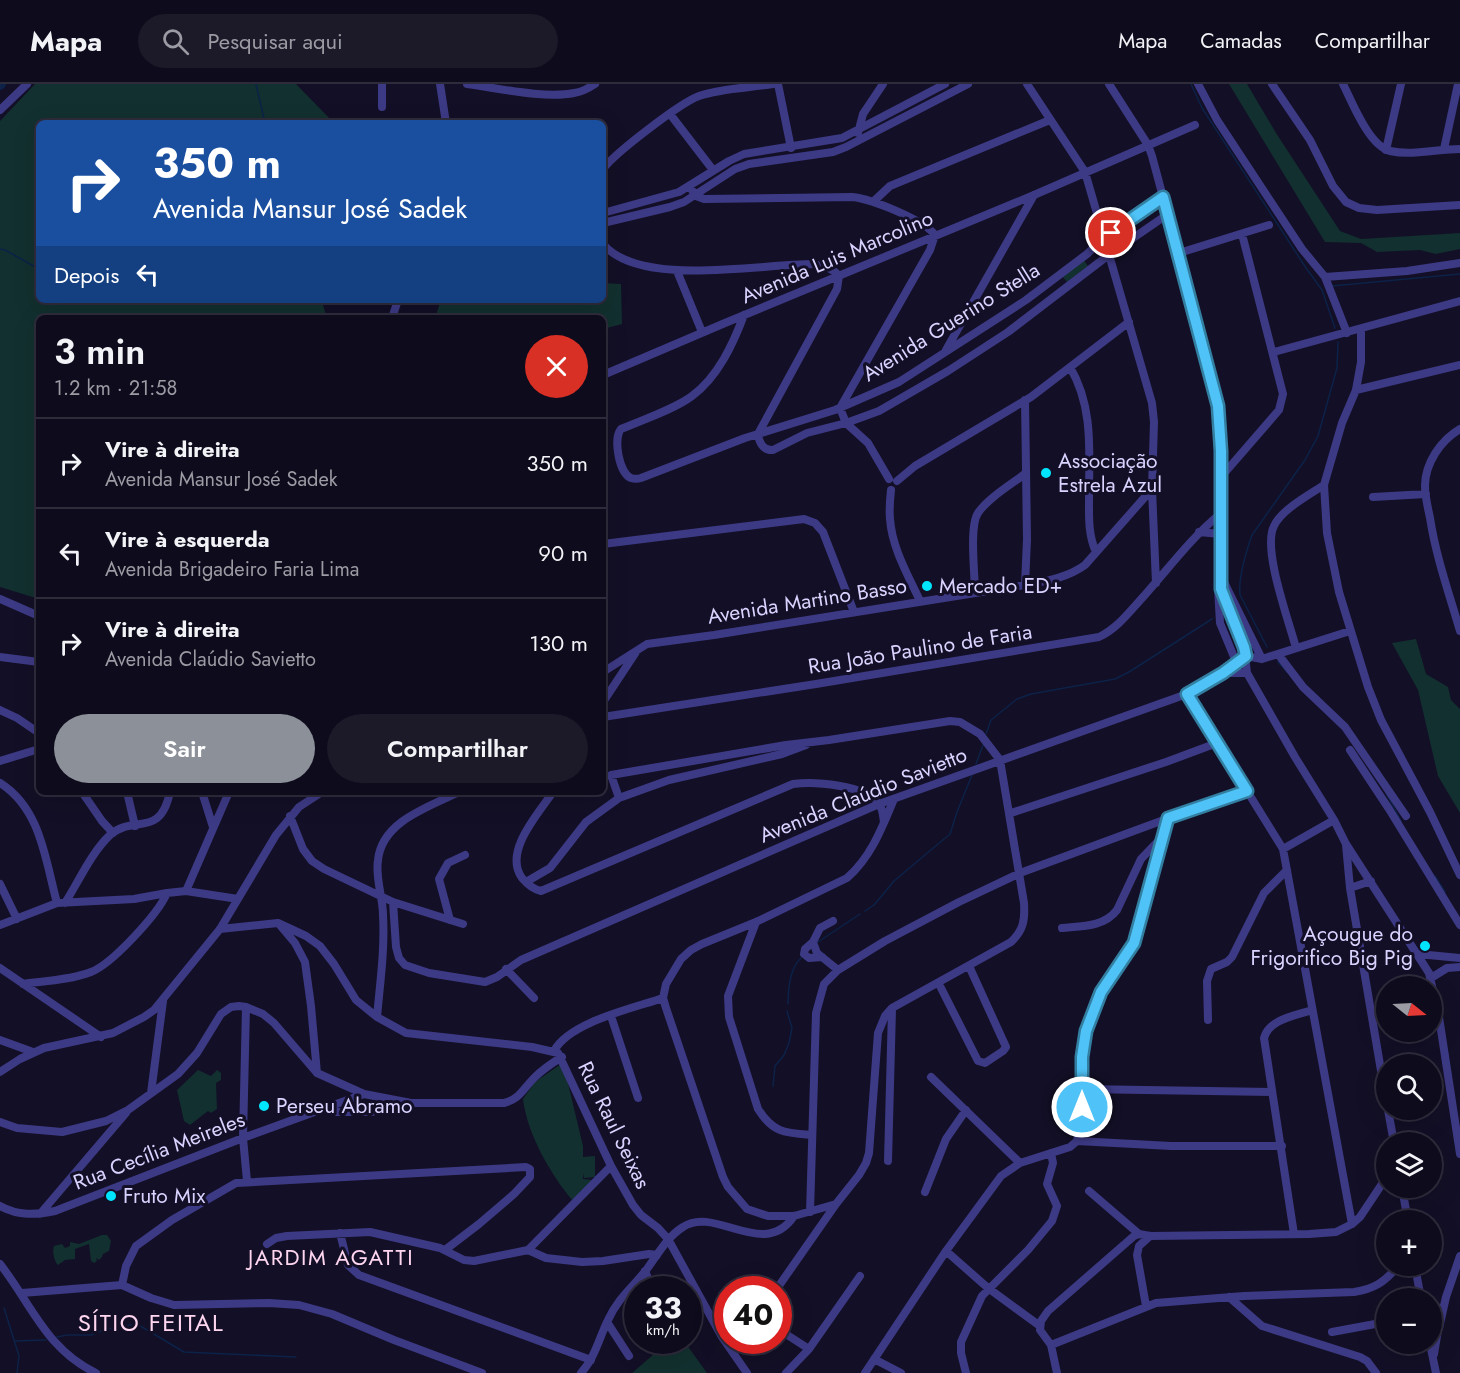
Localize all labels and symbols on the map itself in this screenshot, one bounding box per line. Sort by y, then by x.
street label: Avenida Luis Marcolino [736,203,938,311]
pin [1085,207,1136,258]
street label: Avenida Guerino Stella [857,255,1045,389]
place label: Associação Estrela Azul [1058,446,1162,500]
marker: Associação Estrela Azul [1039,466,1053,480]
street label: Avenida Martino Basso [705,570,909,632]
place label: Mercado ED+ [939,571,1062,601]
marker: Mercado ED+ [920,579,934,593]
street label: Rua João Paulino de Faria [806,616,1034,682]
street label: Avenida Claúdio Savietto [755,740,971,850]
place label: Açougue do Frigorifico Big Pig [1251,919,1413,973]
marker: Açougue do Frigorifico Big Pig [1418,939,1432,953]
north arrow [1376,976,1442,1042]
street label: Rua Raul Seixas [570,1056,658,1194]
position arrow [1050,1075,1114,1139]
place label: Perseu Abramo [276,1091,412,1121]
marker: Perseu Abramo [257,1099,271,1113]
street label: Rua Cecília Meireles [69,1104,249,1198]
place label: Fruto Mix [123,1181,206,1211]
marker: Fruto Mix [104,1189,118,1203]
district label: JARDIM AGATTI [245,1241,414,1273]
speed limit sign: 40 [714,1276,792,1354]
district label: SÍTIO FEITAL [78,1305,224,1340]

